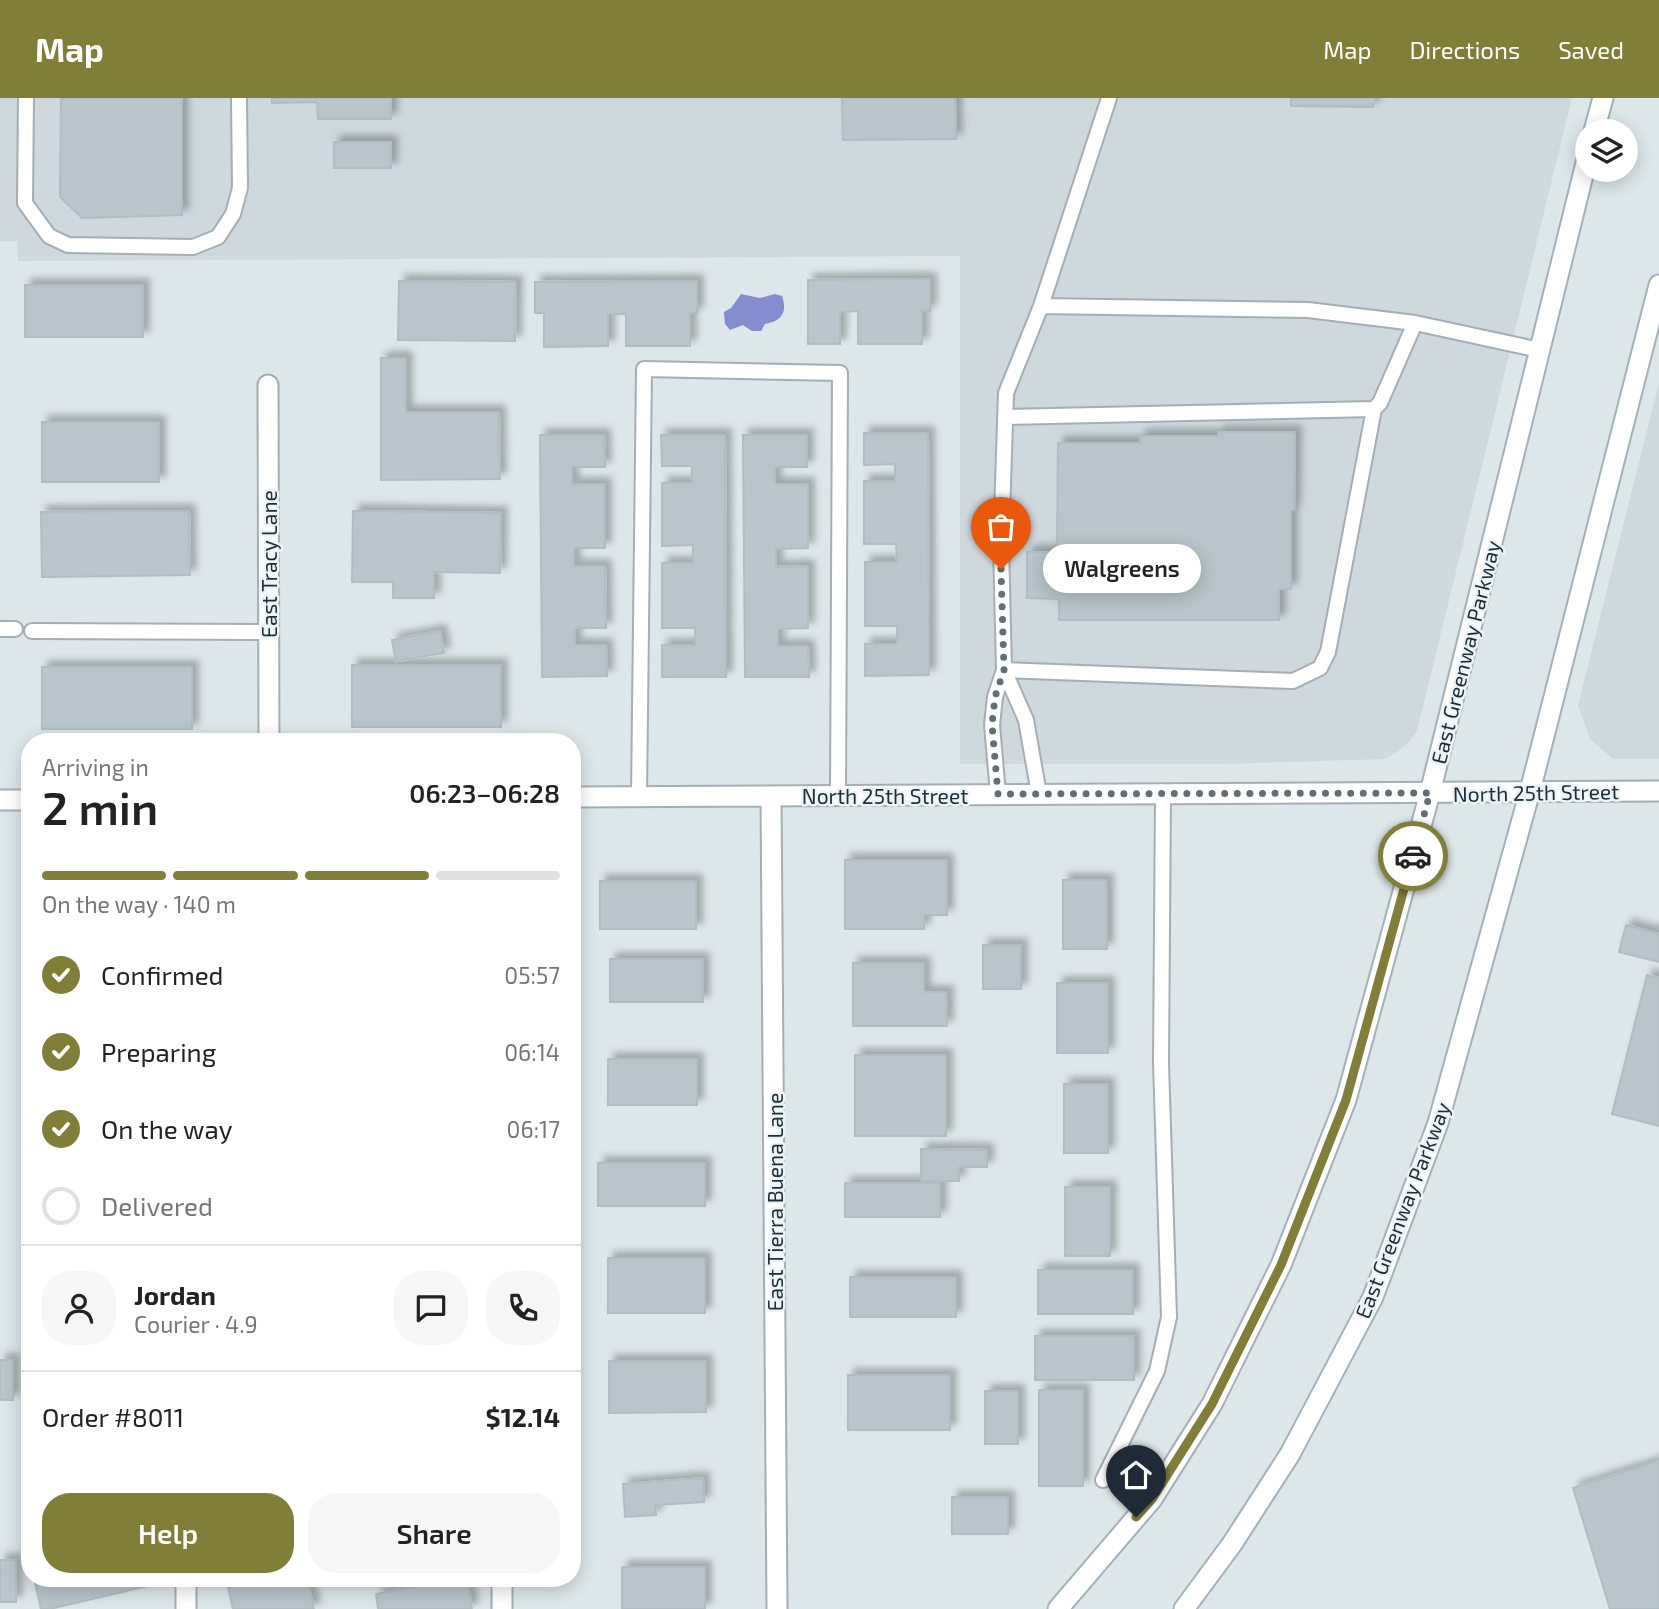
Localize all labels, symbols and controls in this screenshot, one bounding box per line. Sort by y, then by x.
text: Map [35,29,104,69]
text: Map [1323,35,1371,64]
text: Directions [1409,35,1520,64]
text: Saved [1558,35,1624,64]
map controls [1575,119,1638,182]
button: layers [1575,119,1638,182]
street label: East Tracy Lane [256,490,281,638]
pin [971,497,1031,569]
icon: bag [982,508,1020,546]
street label: East Greenway Parkway [1425,538,1505,766]
callout: Walgreens [1043,545,1200,594]
text: Walgreens [1064,554,1180,582]
text: Arriving in [42,753,149,781]
text: 06:23–06:28 [409,777,560,808]
street label: North 25th Street [1453,778,1619,806]
text: 2 min [42,779,158,834]
street label: North 25th Street [802,783,968,808]
courier [1378,821,1448,891]
icon: car [1394,837,1432,875]
text: On the way · 140 m [42,890,236,918]
icon: check [42,956,80,994]
text: Confirmed [101,959,224,990]
text: 05:57 [504,961,560,989]
icon: check [42,1033,80,1071]
text: Preparing [101,1036,216,1067]
text: 06:14 [504,1038,560,1066]
street label: East Tierra Buena Lane [762,1093,787,1311]
street label: East Greenway Parkway [1349,1098,1455,1322]
icon: check [42,1110,80,1148]
text: On the way [101,1113,232,1144]
text: 06:17 [507,1115,560,1143]
text: Delivered [101,1190,213,1221]
button: person [42,1271,116,1345]
button: chat [394,1271,468,1345]
button: phone [486,1271,560,1345]
text: Jordan [134,1279,216,1310]
text: Courier · 4.9 [134,1310,258,1338]
text: Order #8011 [42,1401,184,1432]
text: $12.14 [486,1401,560,1432]
pin [1106,1445,1166,1517]
icon: home [1117,1456,1155,1494]
button: Help [42,1493,294,1573]
button: Share [308,1493,560,1573]

